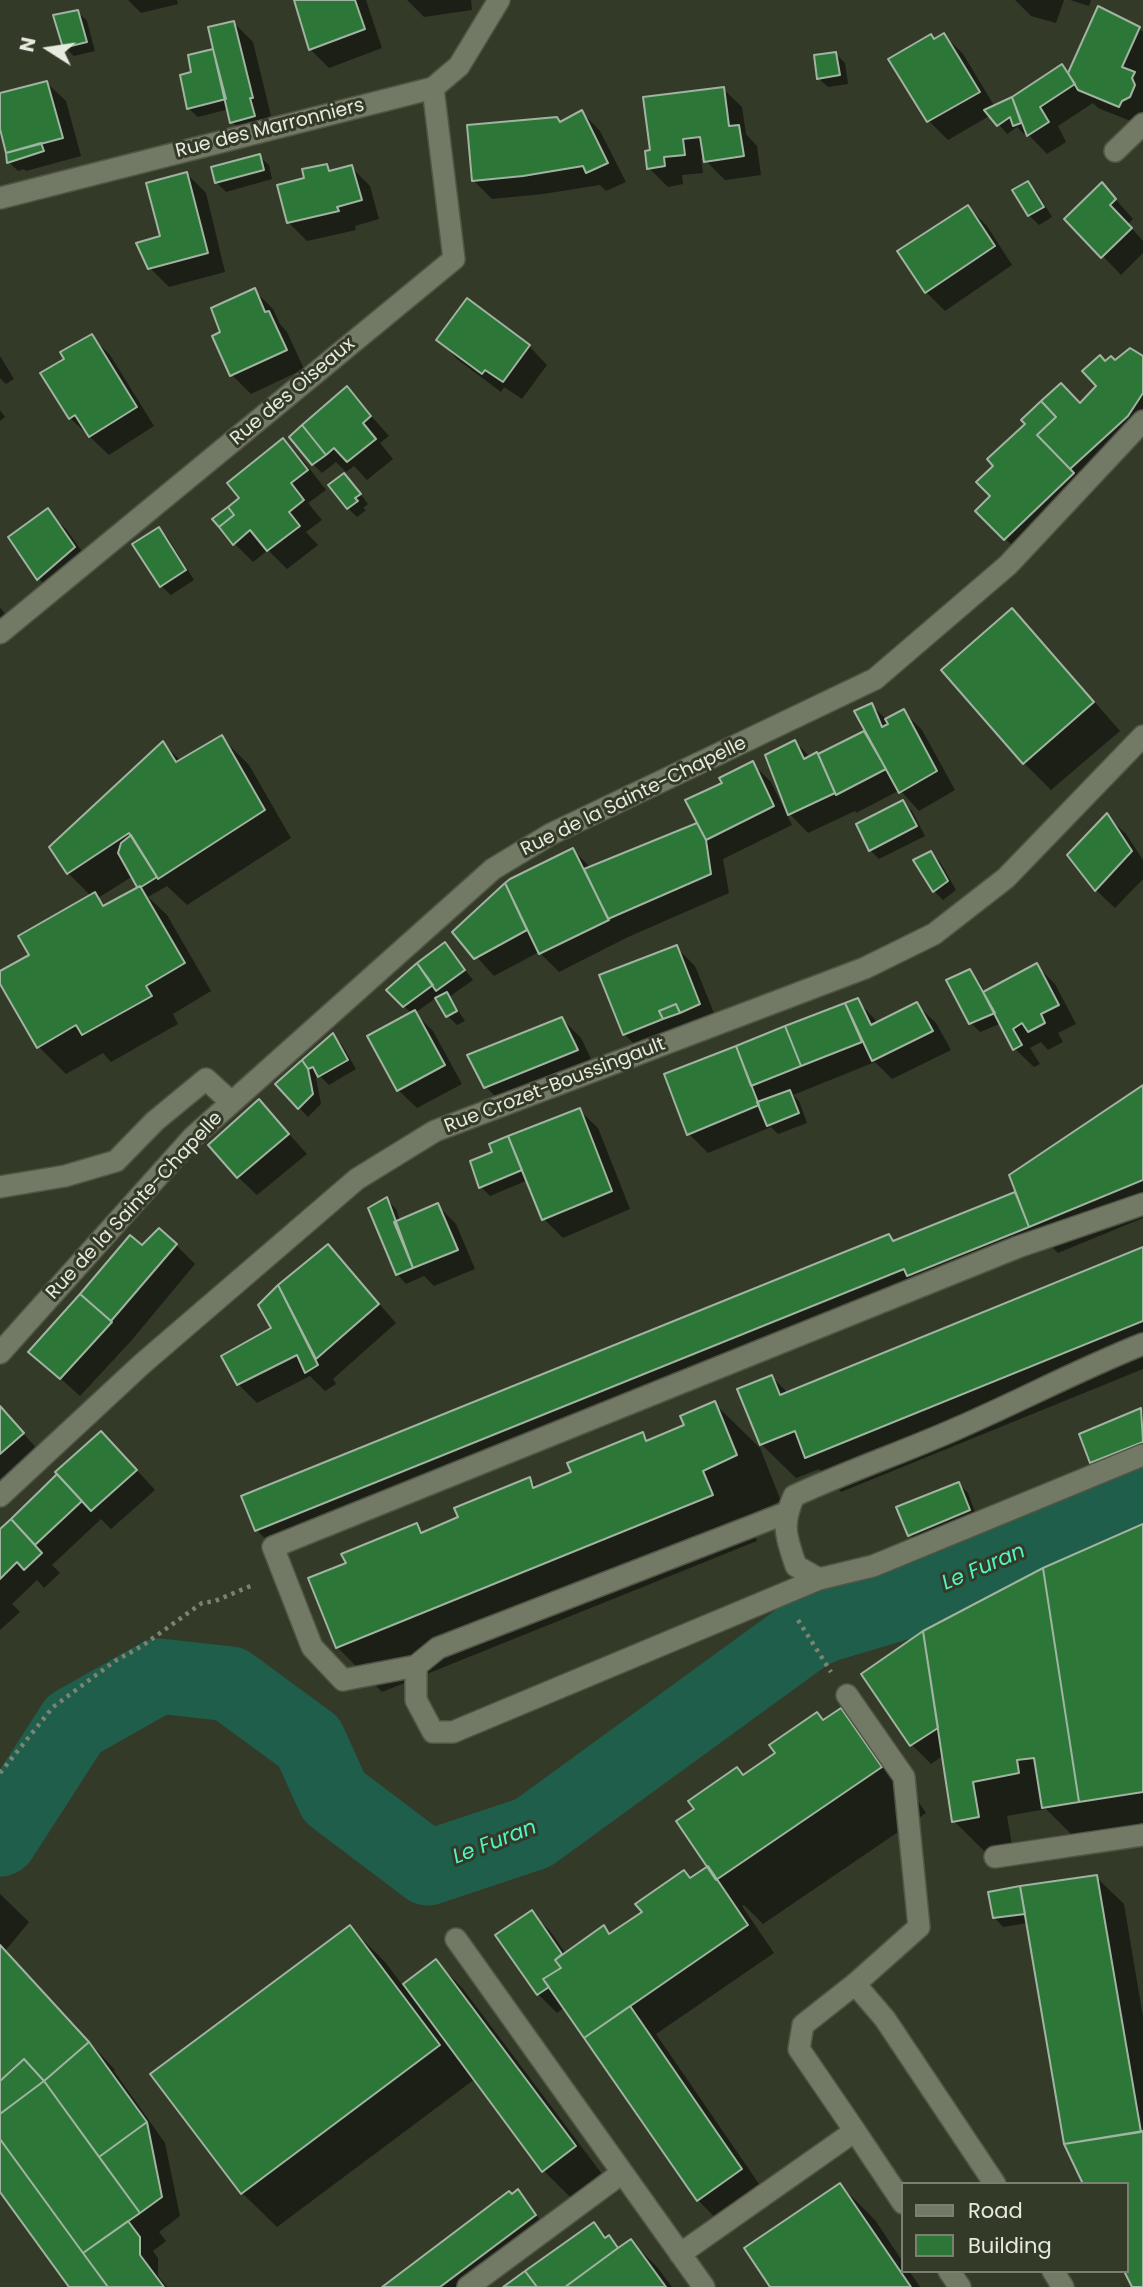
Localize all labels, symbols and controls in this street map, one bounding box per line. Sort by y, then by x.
north arrow [14,14,84,84]
text: N [13,35,43,54]
street label: Rue des Marronniers [173,95,367,163]
street label: Rue des Oiseaux [226,333,360,451]
street label: Rue de la Sainte-Chapelle [517,732,751,862]
street label: Rue Crozet-Boussingault [442,1033,668,1139]
street label: Rue de la Sainte-Chapelle [42,1107,228,1305]
water label: Le Furan [939,1539,1029,1597]
water label: Le Furan [449,1815,541,1871]
legend [902,2182,1129,2273]
text: Road [968,2196,1023,2225]
text: Building [968,2231,1052,2260]

